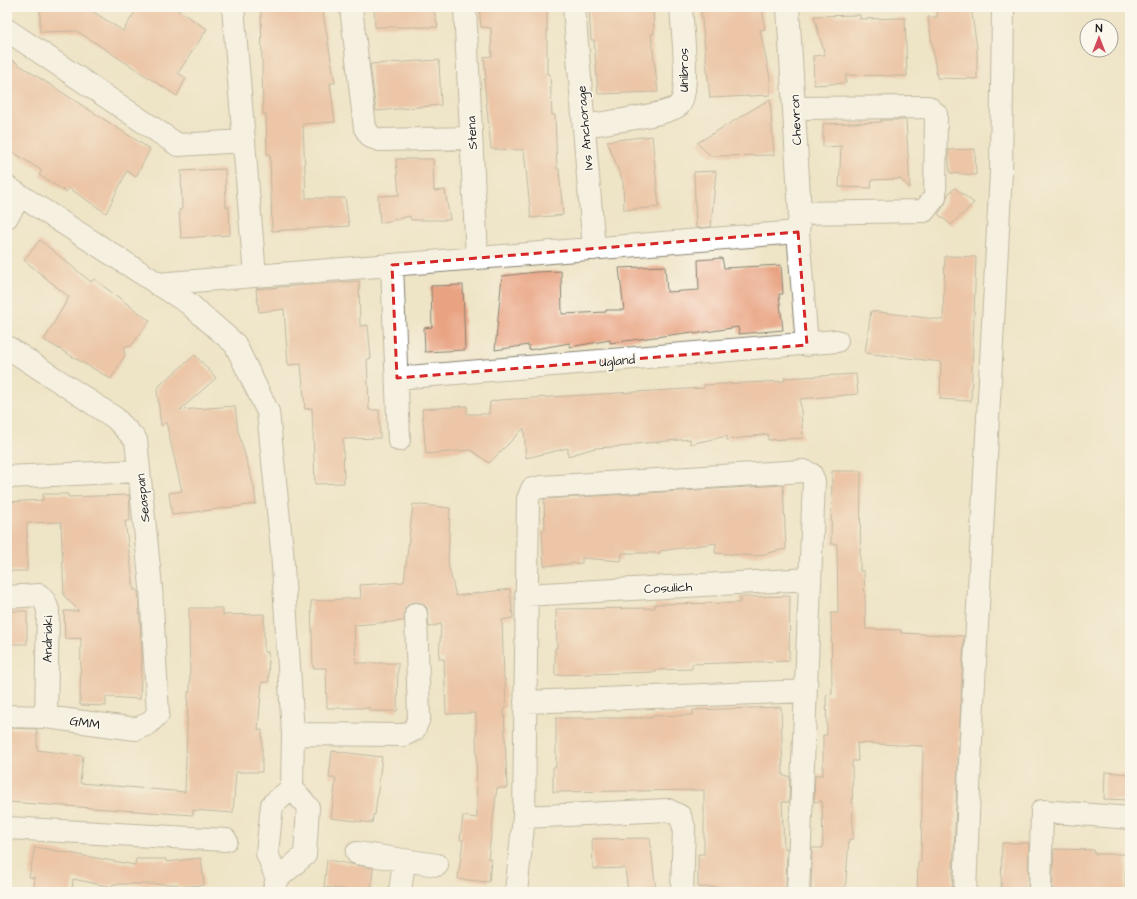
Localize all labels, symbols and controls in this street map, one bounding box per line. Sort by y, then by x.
north arrow [1079,18,1119,58]
text: N [1096,21,1103,36]
street label: Unibros [675,47,693,92]
street label: Ivs Anchorage [572,85,599,171]
street label: Chevron [786,94,806,146]
street label: Stena [462,115,482,150]
street label: Ugland [598,350,636,373]
street label: Seaspan [131,472,155,523]
street label: Cosulich [643,578,693,598]
street label: Andriaki [39,615,57,663]
street label: GMM [68,712,101,734]

